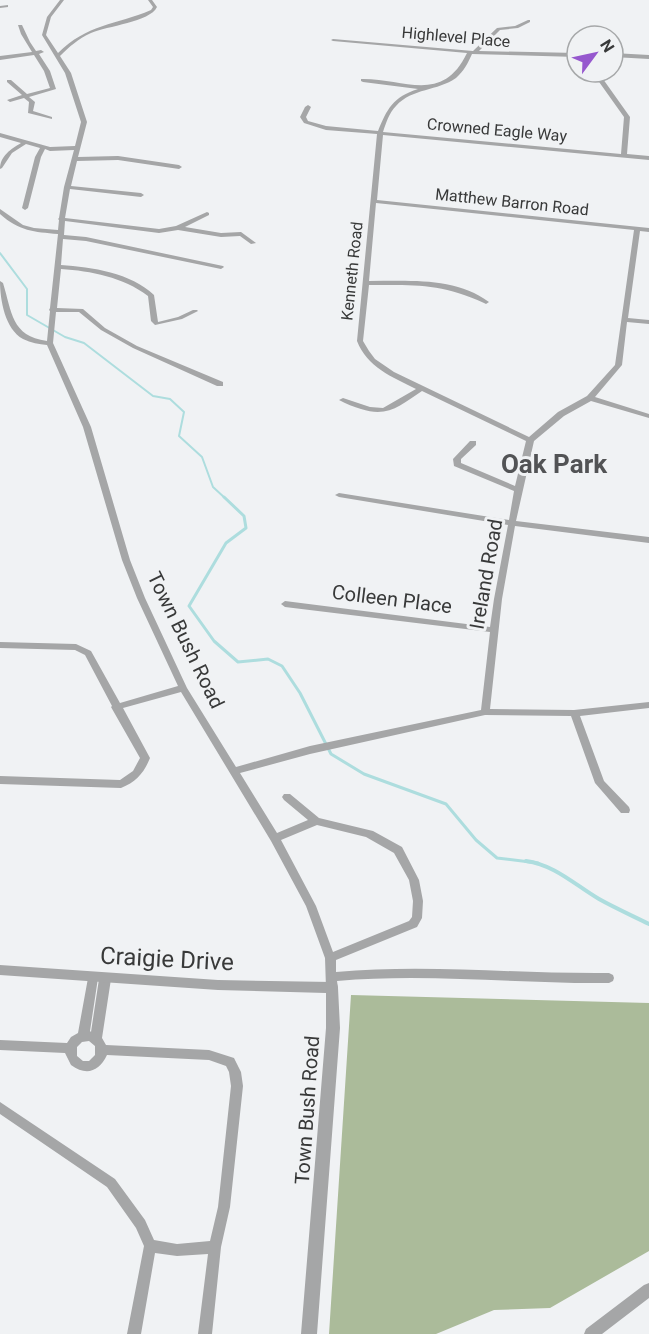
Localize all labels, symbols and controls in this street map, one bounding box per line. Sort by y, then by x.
street label: Highlevel Place [401,23,511,51]
north arrow [565,24,625,84]
text: N [596,36,618,56]
street label: Crowned Eagle Way [426,114,568,146]
street label: Matthew Barron Road [434,184,590,220]
street label: Kenneth Road [337,221,367,321]
district label: Oak Park [501,449,608,479]
street label: Ireland Road [464,517,508,631]
street label: Town Bush Road [143,568,229,712]
street label: Colleen Place [331,580,453,618]
street label: Craigie Drive [99,942,235,976]
street label: Town Bush Road [290,1035,324,1185]

